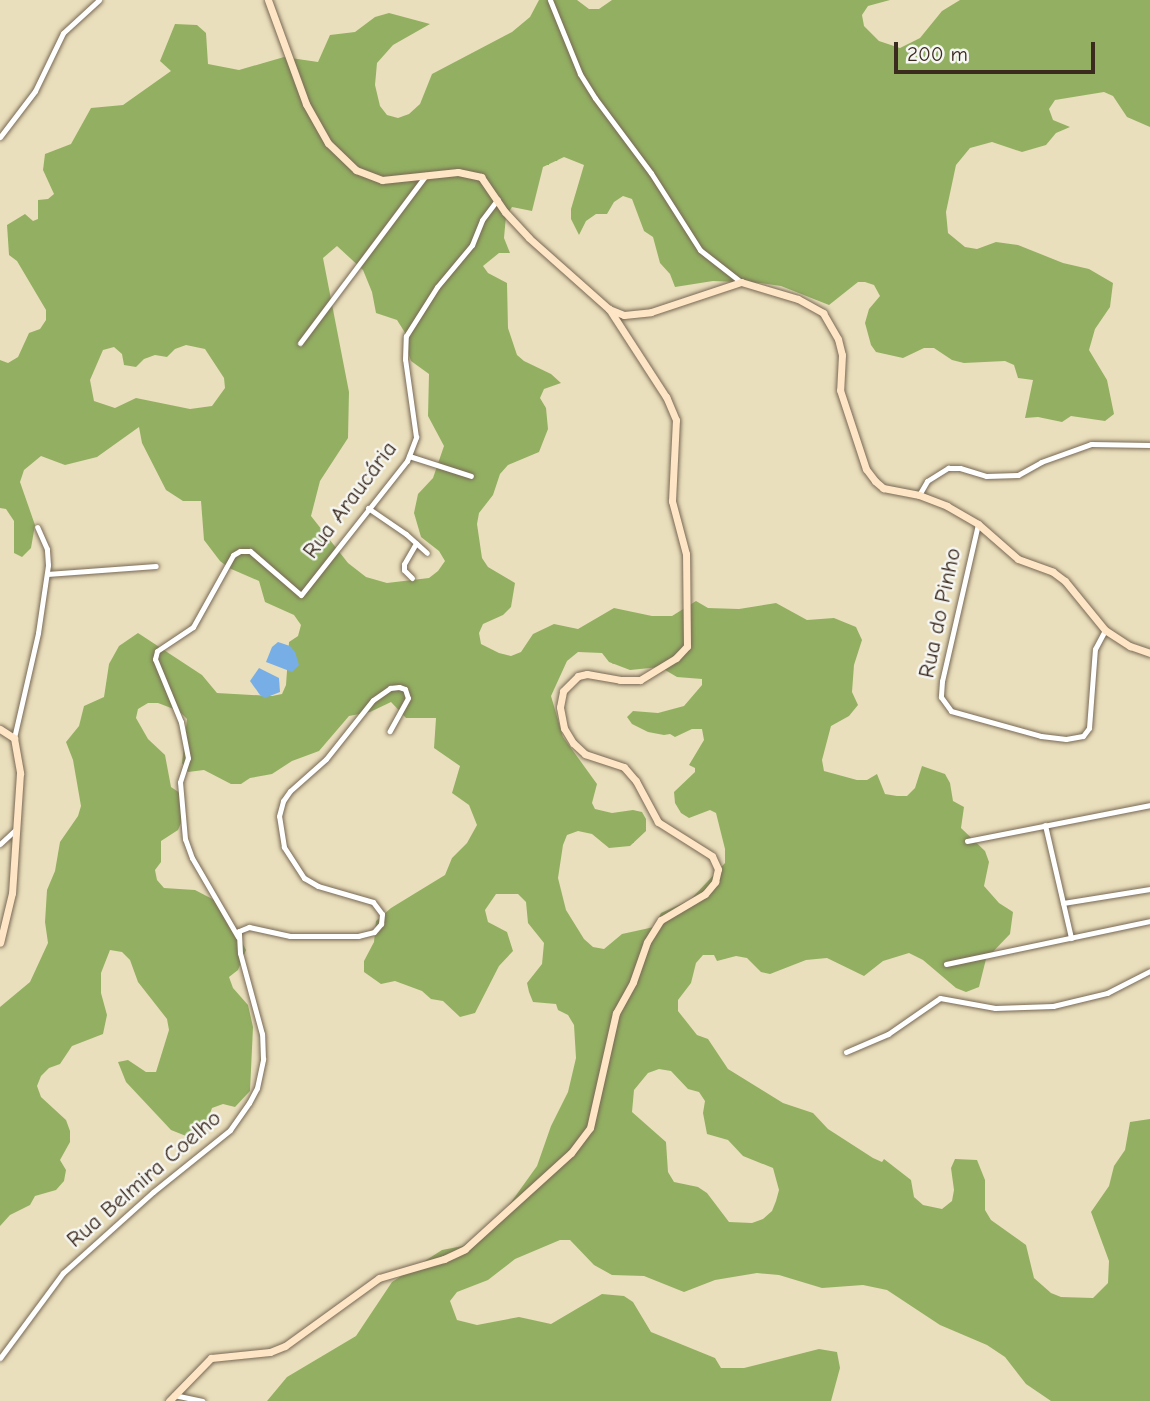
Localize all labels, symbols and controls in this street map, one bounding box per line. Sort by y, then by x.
scale bar [898,28,1099,72]
text: 200 m [907,42,968,66]
street label: Rua Araucária [297,436,403,564]
street label: Rua do Pinho [913,545,967,681]
street label: Rua Belmira Coelho [61,1104,227,1254]

